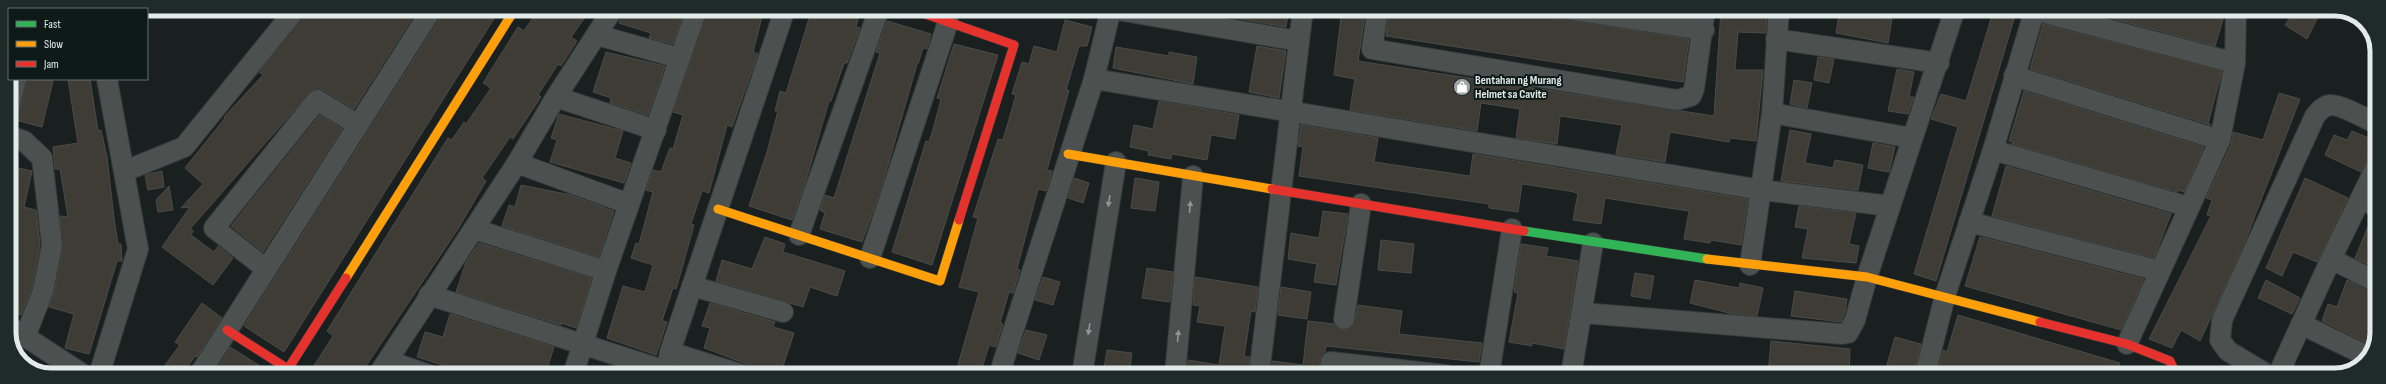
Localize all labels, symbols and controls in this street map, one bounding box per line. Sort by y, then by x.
legend [8,8,148,80]
text: Fast [44,17,61,32]
text: Slow [44,37,63,52]
text: Jam [43,57,59,72]
place label: Bentahan ng Murang Helmet sa Cavite [1475,73,1562,102]
shop icon: Bentahan ng Murang Helmet sa Cavite [1452,77,1472,97]
one-way arrow [1106,195,1112,207]
one-way arrow [1187,200,1194,213]
one-way arrow [1086,323,1092,335]
one-way arrow [1175,330,1182,342]

